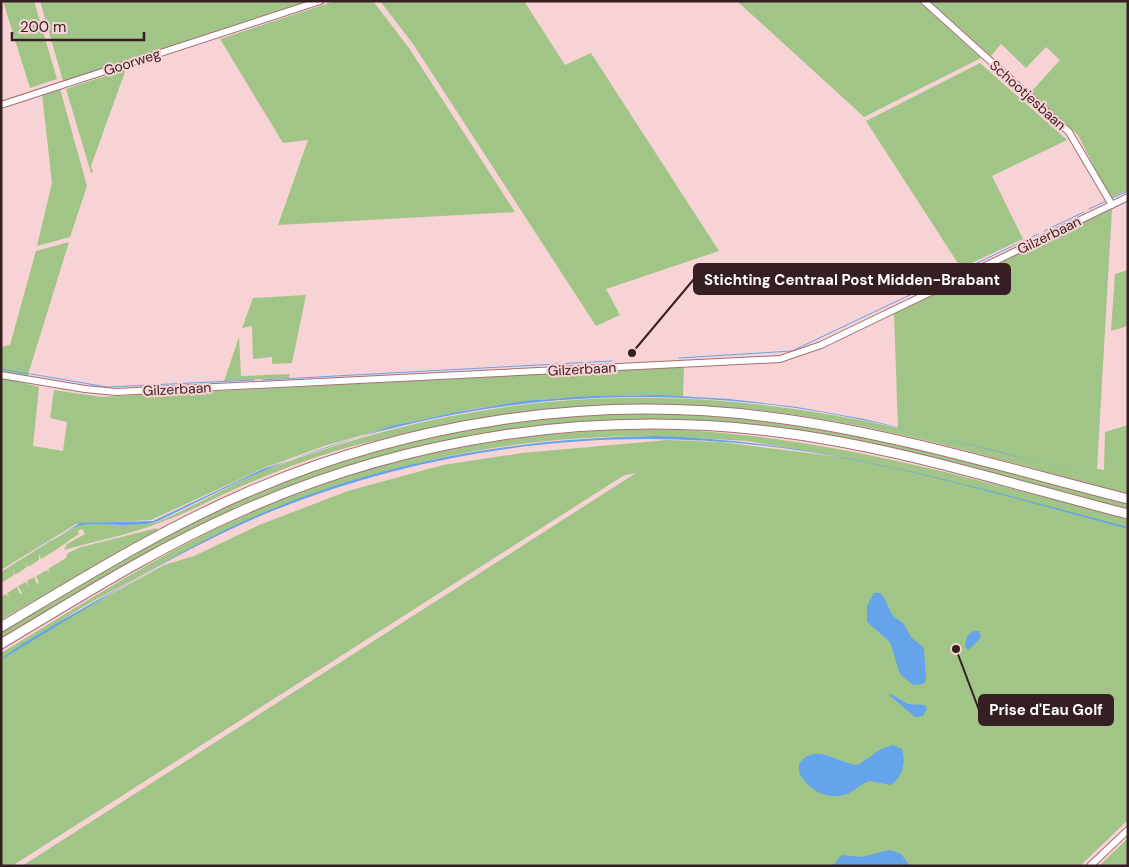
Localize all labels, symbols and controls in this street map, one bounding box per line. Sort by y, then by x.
scale bar [12,10,145,42]
text: 200 m [20,17,66,37]
street label: Goorweg [101,44,163,80]
street label: Schootjesbaan [986,56,1070,134]
street label: Gilzerbaan [1014,212,1084,258]
callout: Stichting Centraal Post Midden-Brabant [694,264,1010,294]
text: Stichting Centraal Post Midden-Brabant [704,270,1000,290]
street label: Gilzerbaan [547,358,617,380]
street label: Gilzerbaan [142,378,212,400]
callout: Prise d'Eau Golf [979,695,1113,725]
text: Prise d'Eau Golf [989,700,1103,720]

